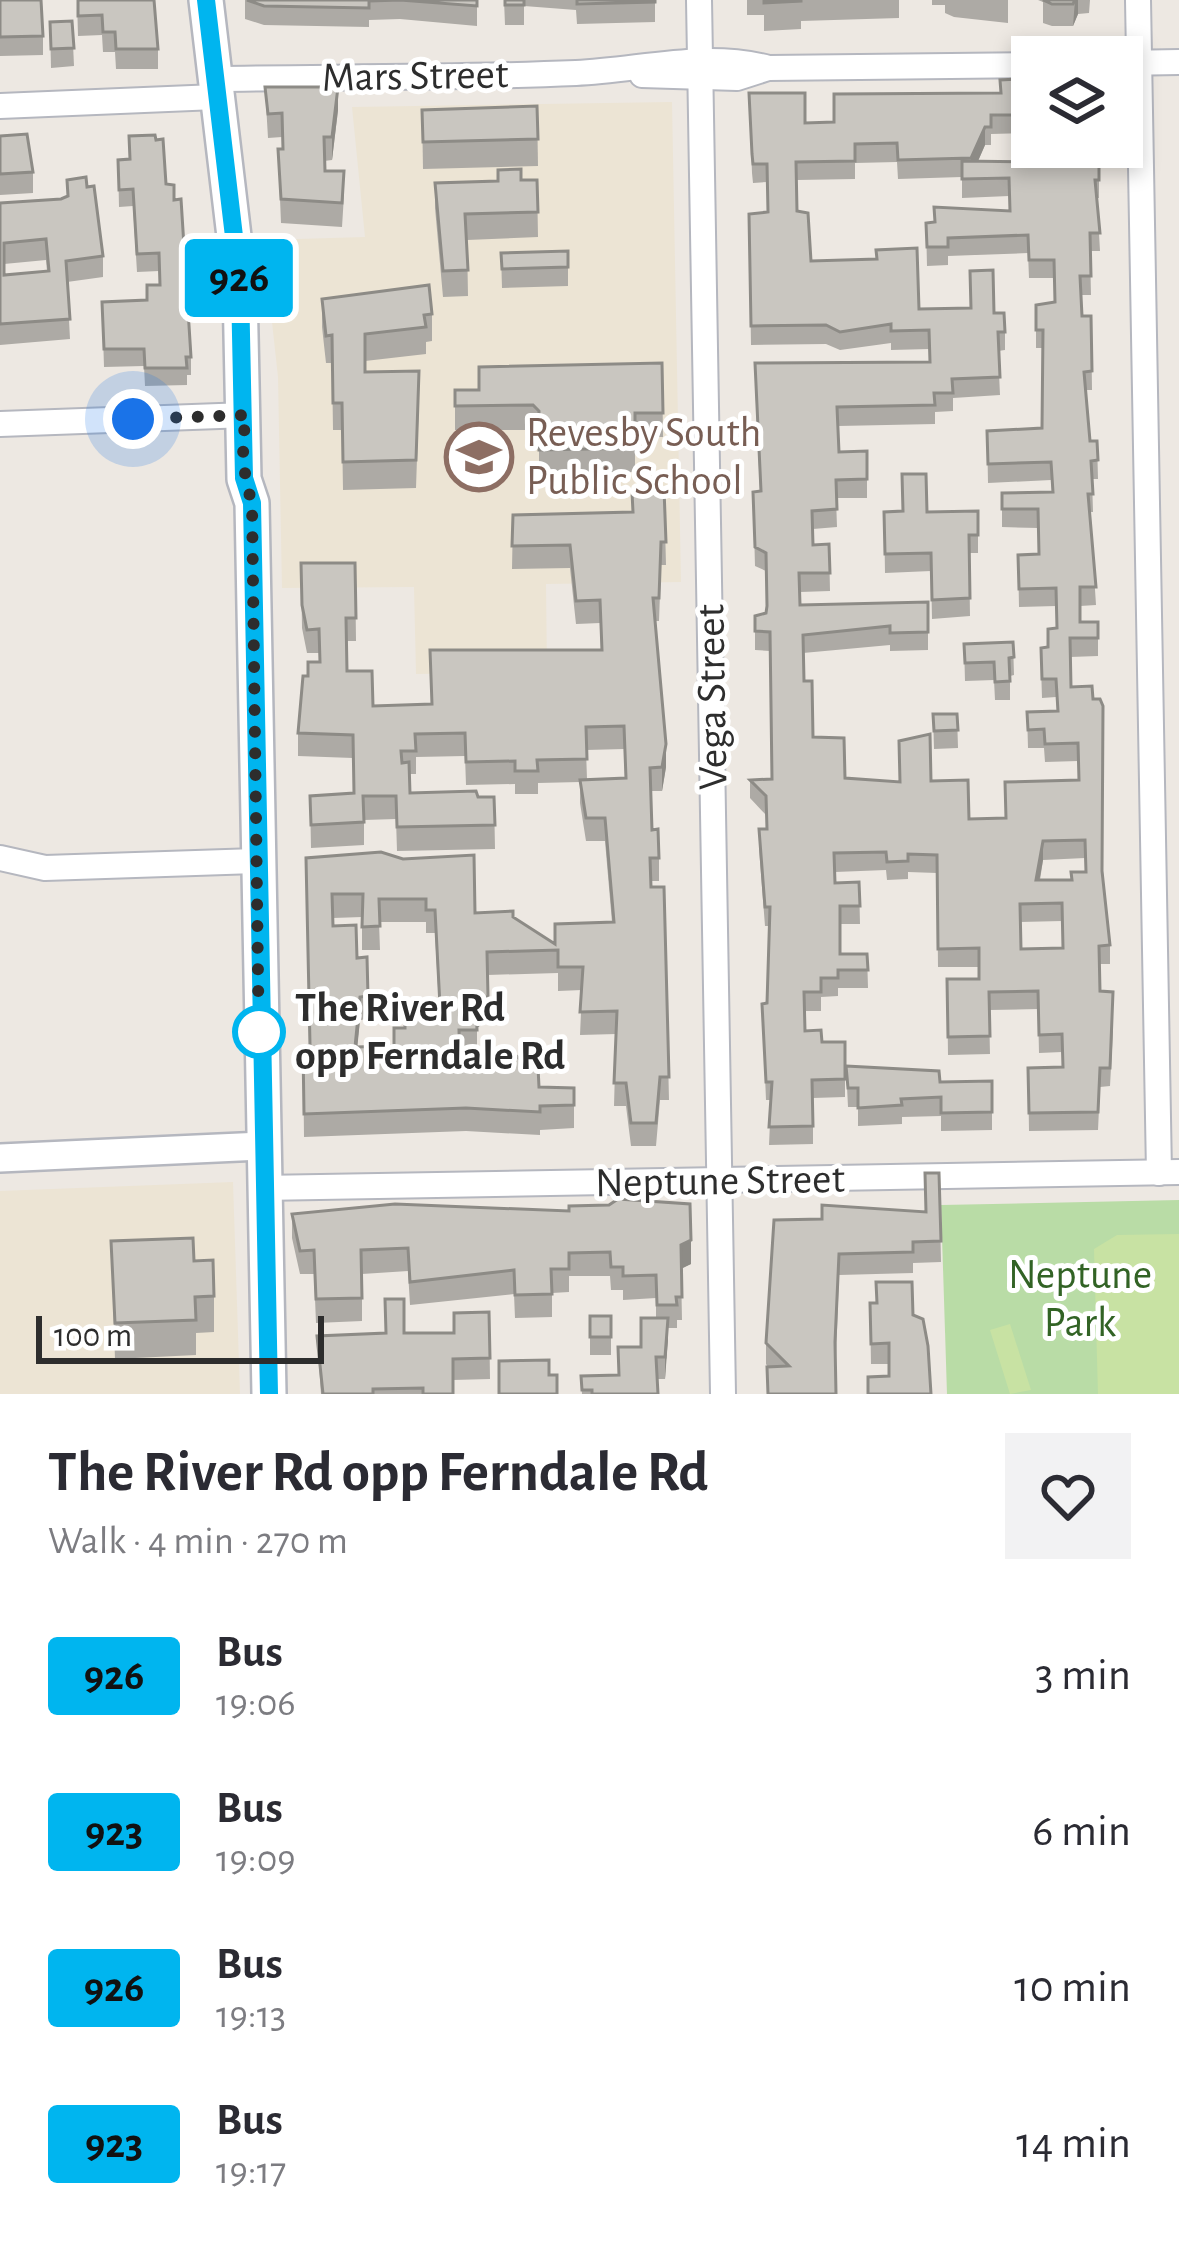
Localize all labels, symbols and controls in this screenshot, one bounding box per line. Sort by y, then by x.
map controls [1011,36,1143,168]
button: layers [1011,36,1143,168]
street label: Mars Street [321,53,509,99]
line badge: 926 [170,239,308,317]
text: 926 [209,257,269,299]
your location [103,389,163,449]
place label: Revesby South Public School [526,412,761,502]
school or university icon: Revesby South Public School [444,422,514,492]
street label: Vega Street [689,604,735,790]
place label: The River Rd opp Ferndale Rd [295,987,565,1077]
marker: The River Rd opp Ferndale Rd [234,1007,284,1057]
street label: Neptune Street [595,1158,845,1204]
park label: Neptune Park [1008,1254,1152,1344]
scale bar [36,1310,324,1363]
text: 100 m [54,1320,132,1353]
button: heart [1005,1433,1131,1559]
text: The River Rd opp Ferndale Rd [48,1444,709,1501]
text: Walk · 4 min · 270 m [48,1522,348,1561]
text: Bus [216,1630,283,1675]
text: 3 min [1035,1653,1131,1698]
text: 926 [84,1655,144,1697]
text: 19:06 [216,1684,296,1723]
text: Bus [216,1786,283,1831]
text: 6 min [1032,1809,1131,1854]
text: 923 [85,1811,143,1853]
text: 19:09 [216,1840,296,1879]
text: Bus [216,1942,283,1987]
text: 10 min [1014,1965,1131,2010]
text: 926 [84,1967,144,2009]
text: 19:13 [216,1996,286,2035]
text: Bus [216,2098,283,2143]
text: 14 min [1016,2121,1131,2166]
text: 923 [85,2123,143,2165]
text: 19:17 [216,2152,286,2191]

